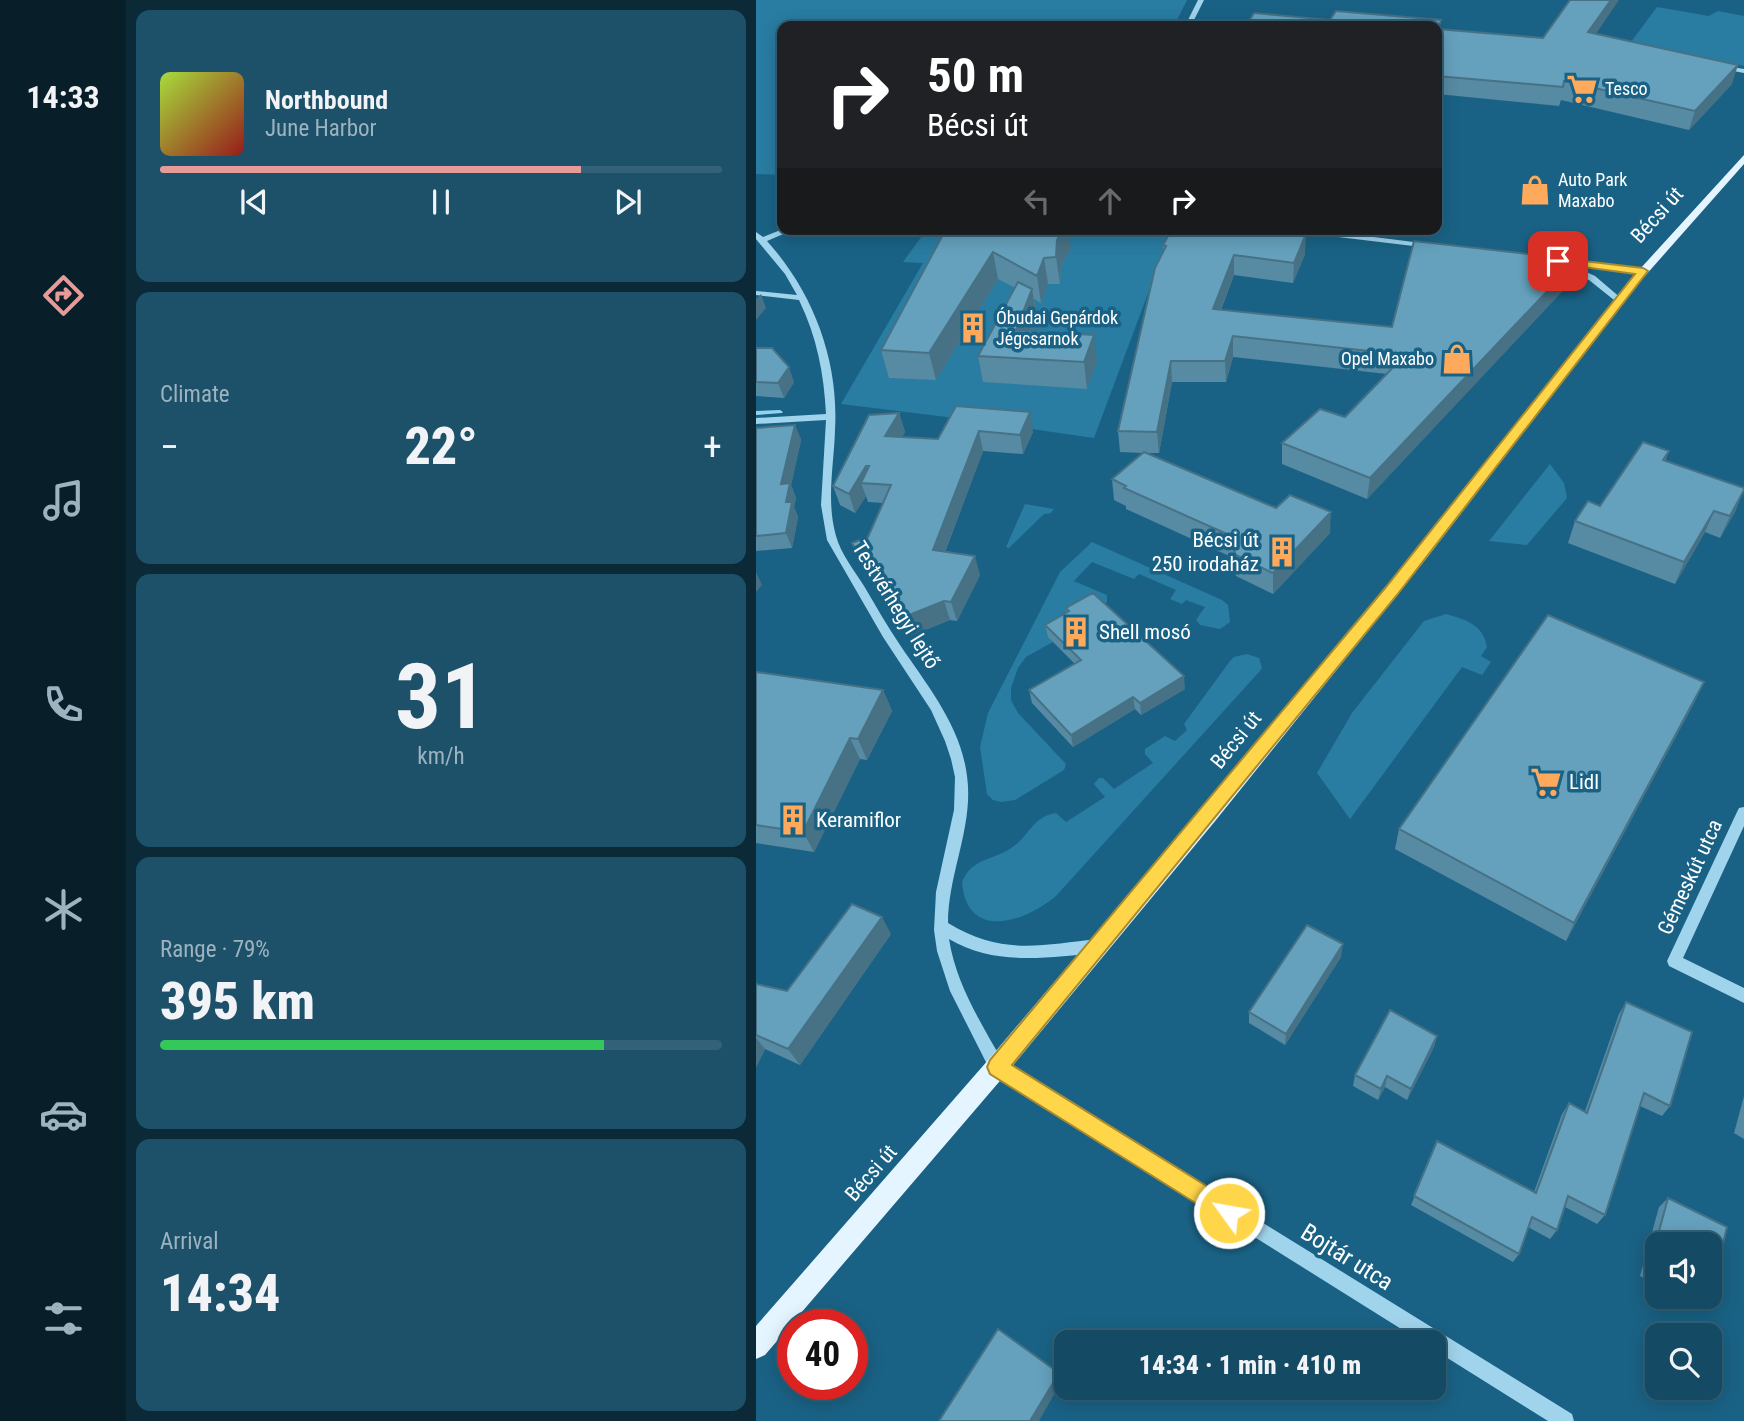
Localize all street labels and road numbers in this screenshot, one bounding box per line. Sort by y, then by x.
street label: Bécsi út [1626,182,1688,248]
street label: Testvérhegyi lejtő [847,537,945,673]
street label: Bécsi út [1206,707,1266,773]
street label: Gémeskút utca [1653,816,1727,938]
street label: Bécsi út [840,1140,902,1206]
street label: Bojtár utca [1296,1218,1398,1296]

